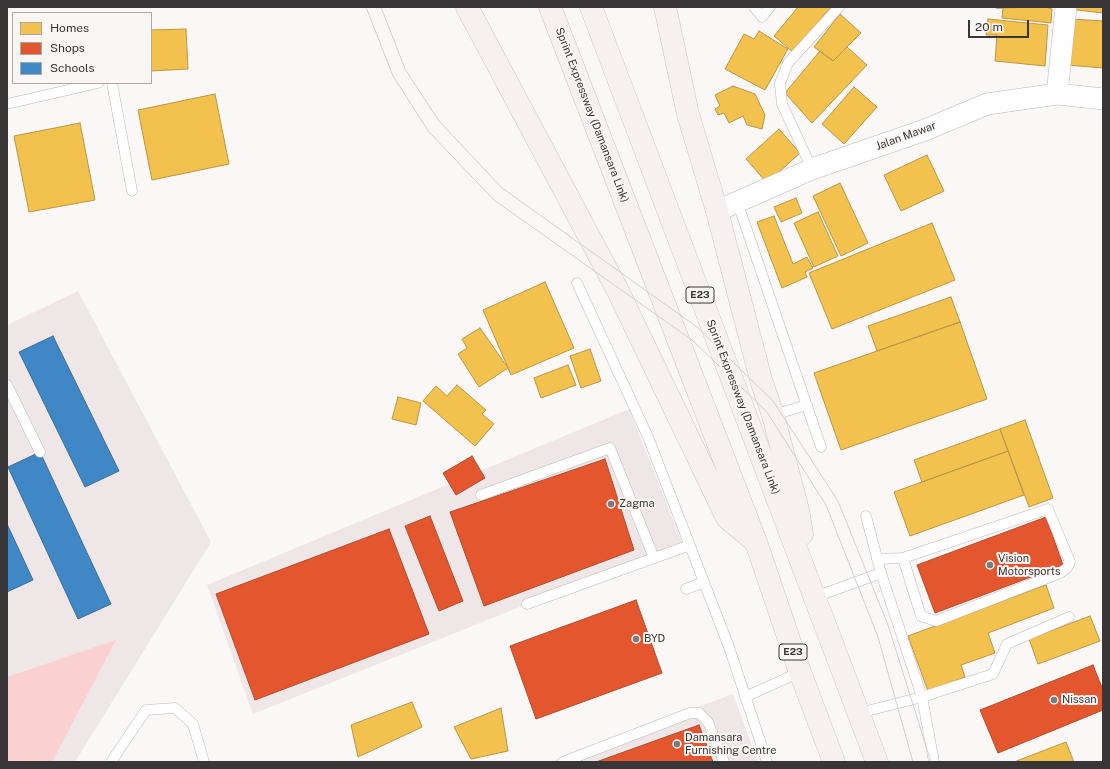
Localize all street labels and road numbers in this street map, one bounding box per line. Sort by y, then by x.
street label: Sprint Expressway (Damansara Link) [552,26,632,204]
street label: Jalan Mawar [874,119,938,153]
road number: E23 [686,287,714,303]
street label: Sprint Expressway (Damansara Link) [703,318,783,496]
road number: E23 [779,644,807,660]

